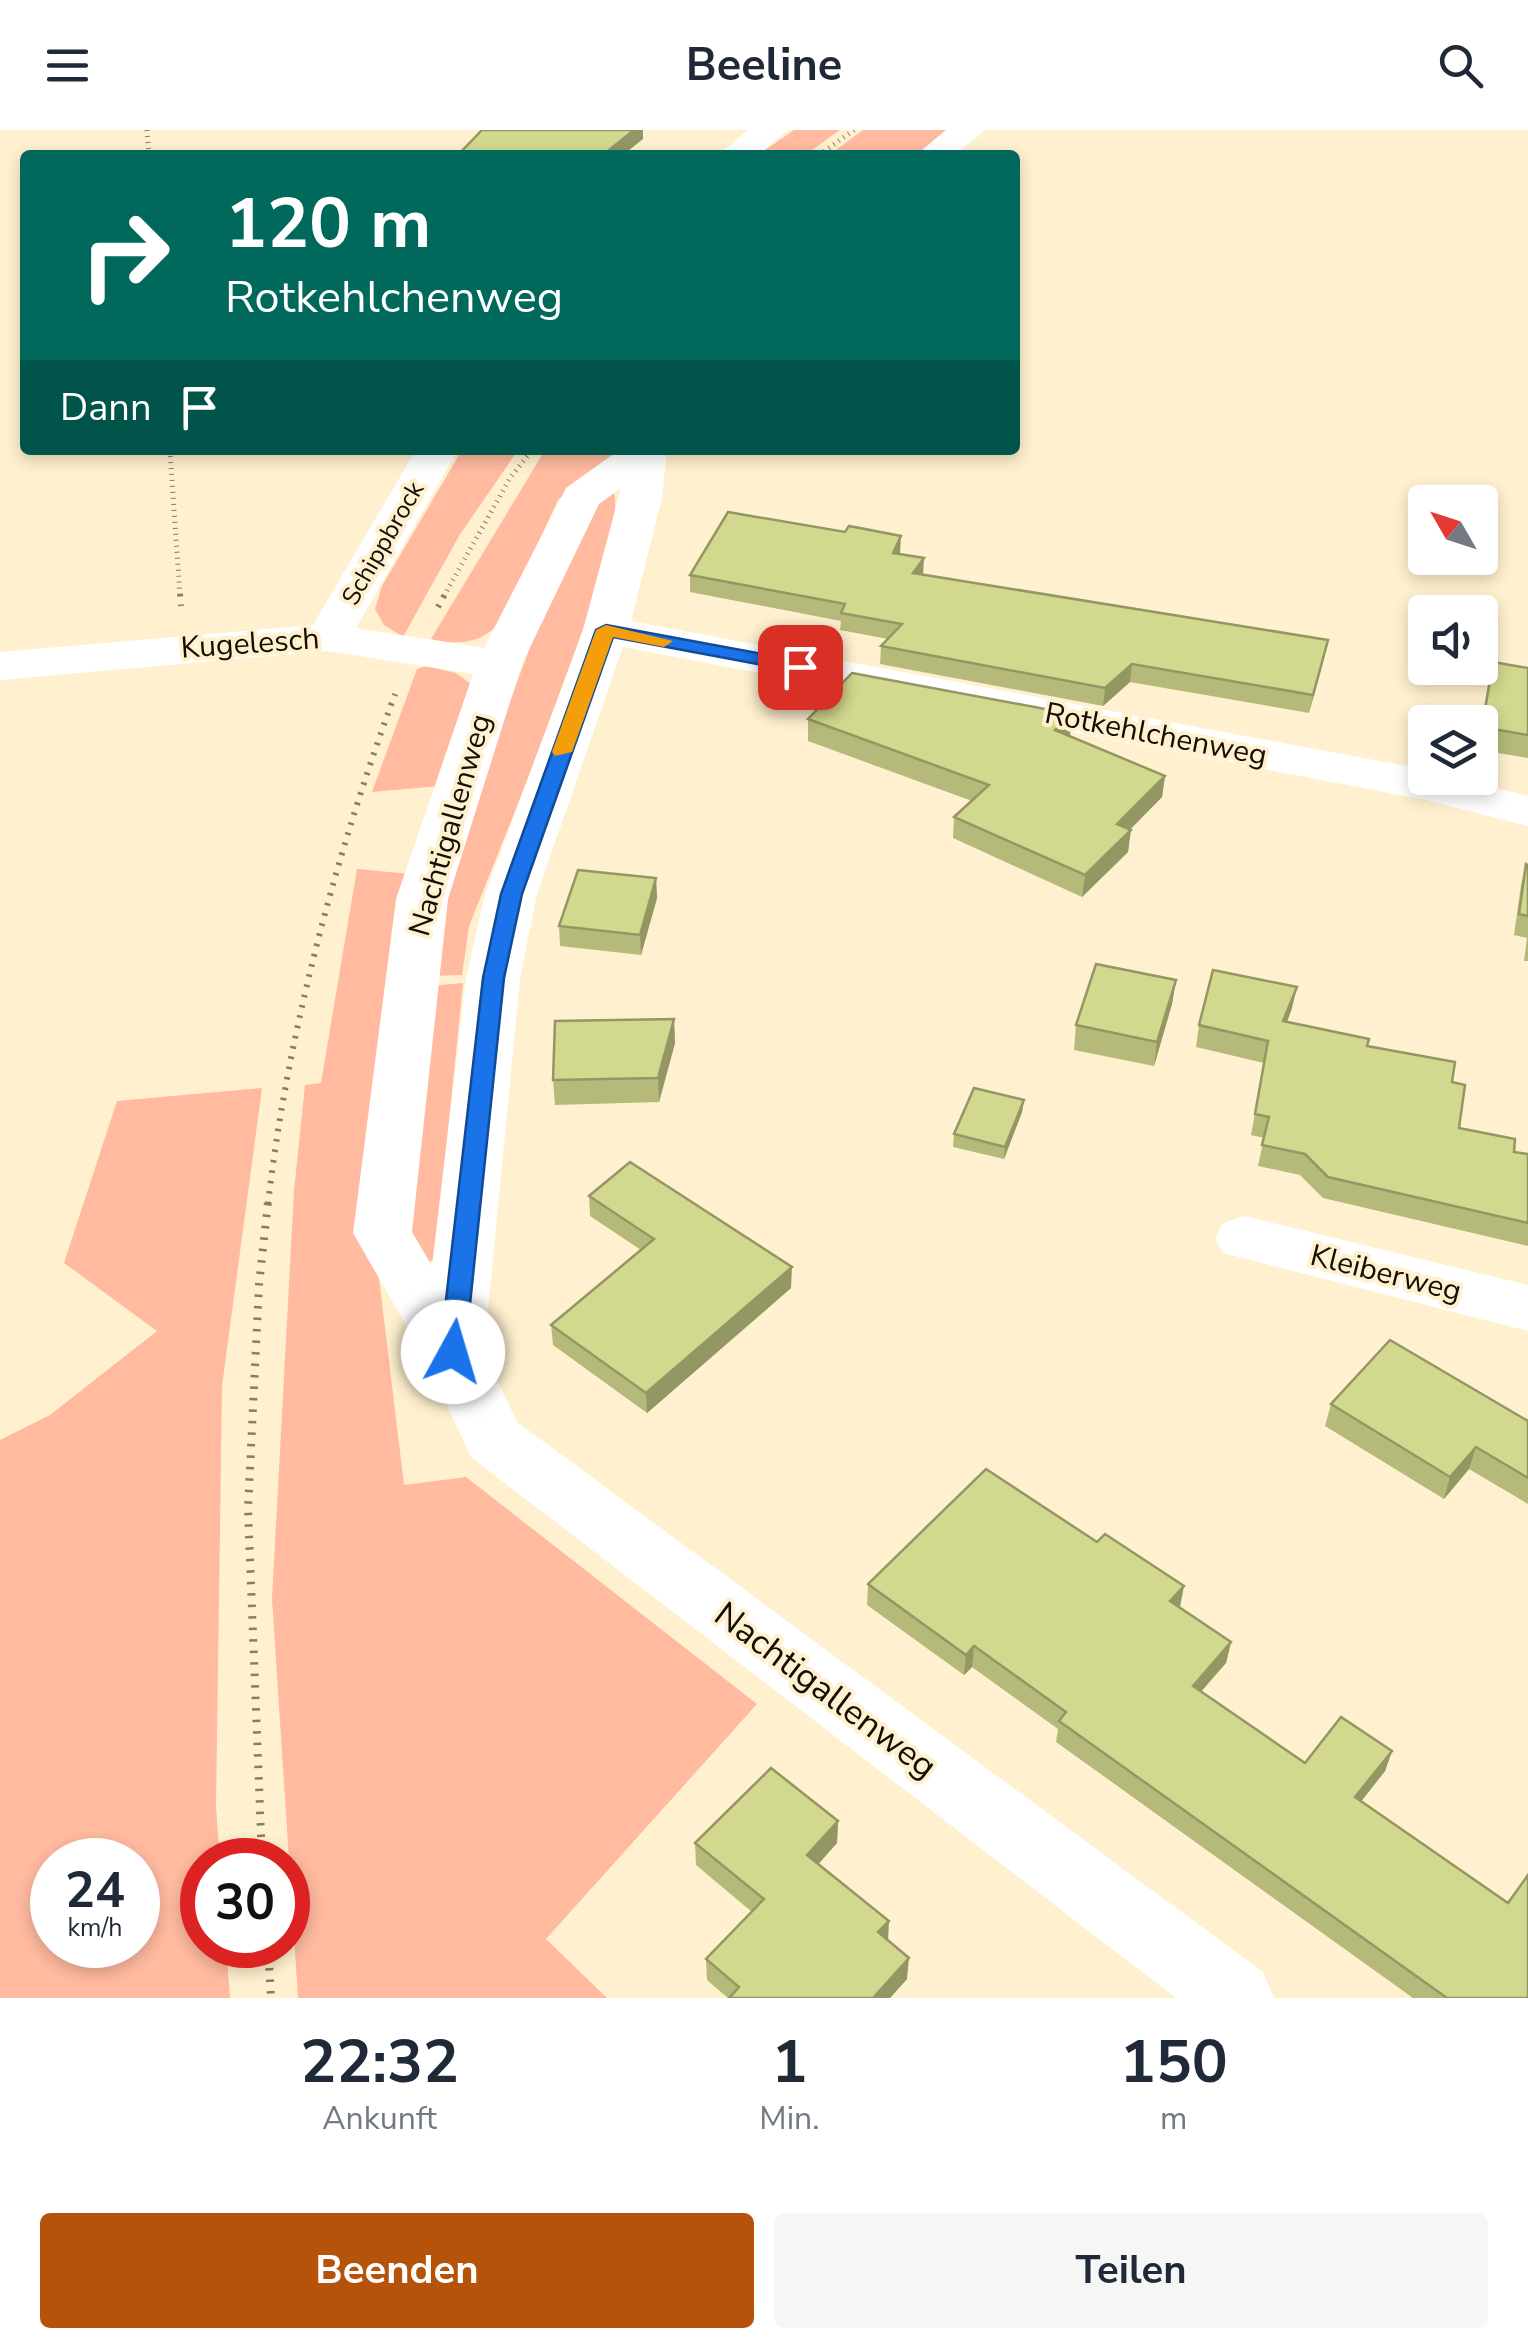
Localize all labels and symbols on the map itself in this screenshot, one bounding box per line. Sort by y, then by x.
street label: Schippbrock [334,475,432,612]
north arrow [1408,485,1498,575]
street label: Kugelesch [179,618,321,669]
pin [758,625,843,710]
street label: Rotkehlchenweg [1041,693,1270,776]
street label: Nachtigallenweg [399,709,502,941]
street label: Kleiberweg [1306,1235,1466,1312]
position arrow [401,1300,505,1404]
street label: Nachtigallenweg [705,1591,947,1790]
speed limit sign: 30 [180,1838,310,1968]

